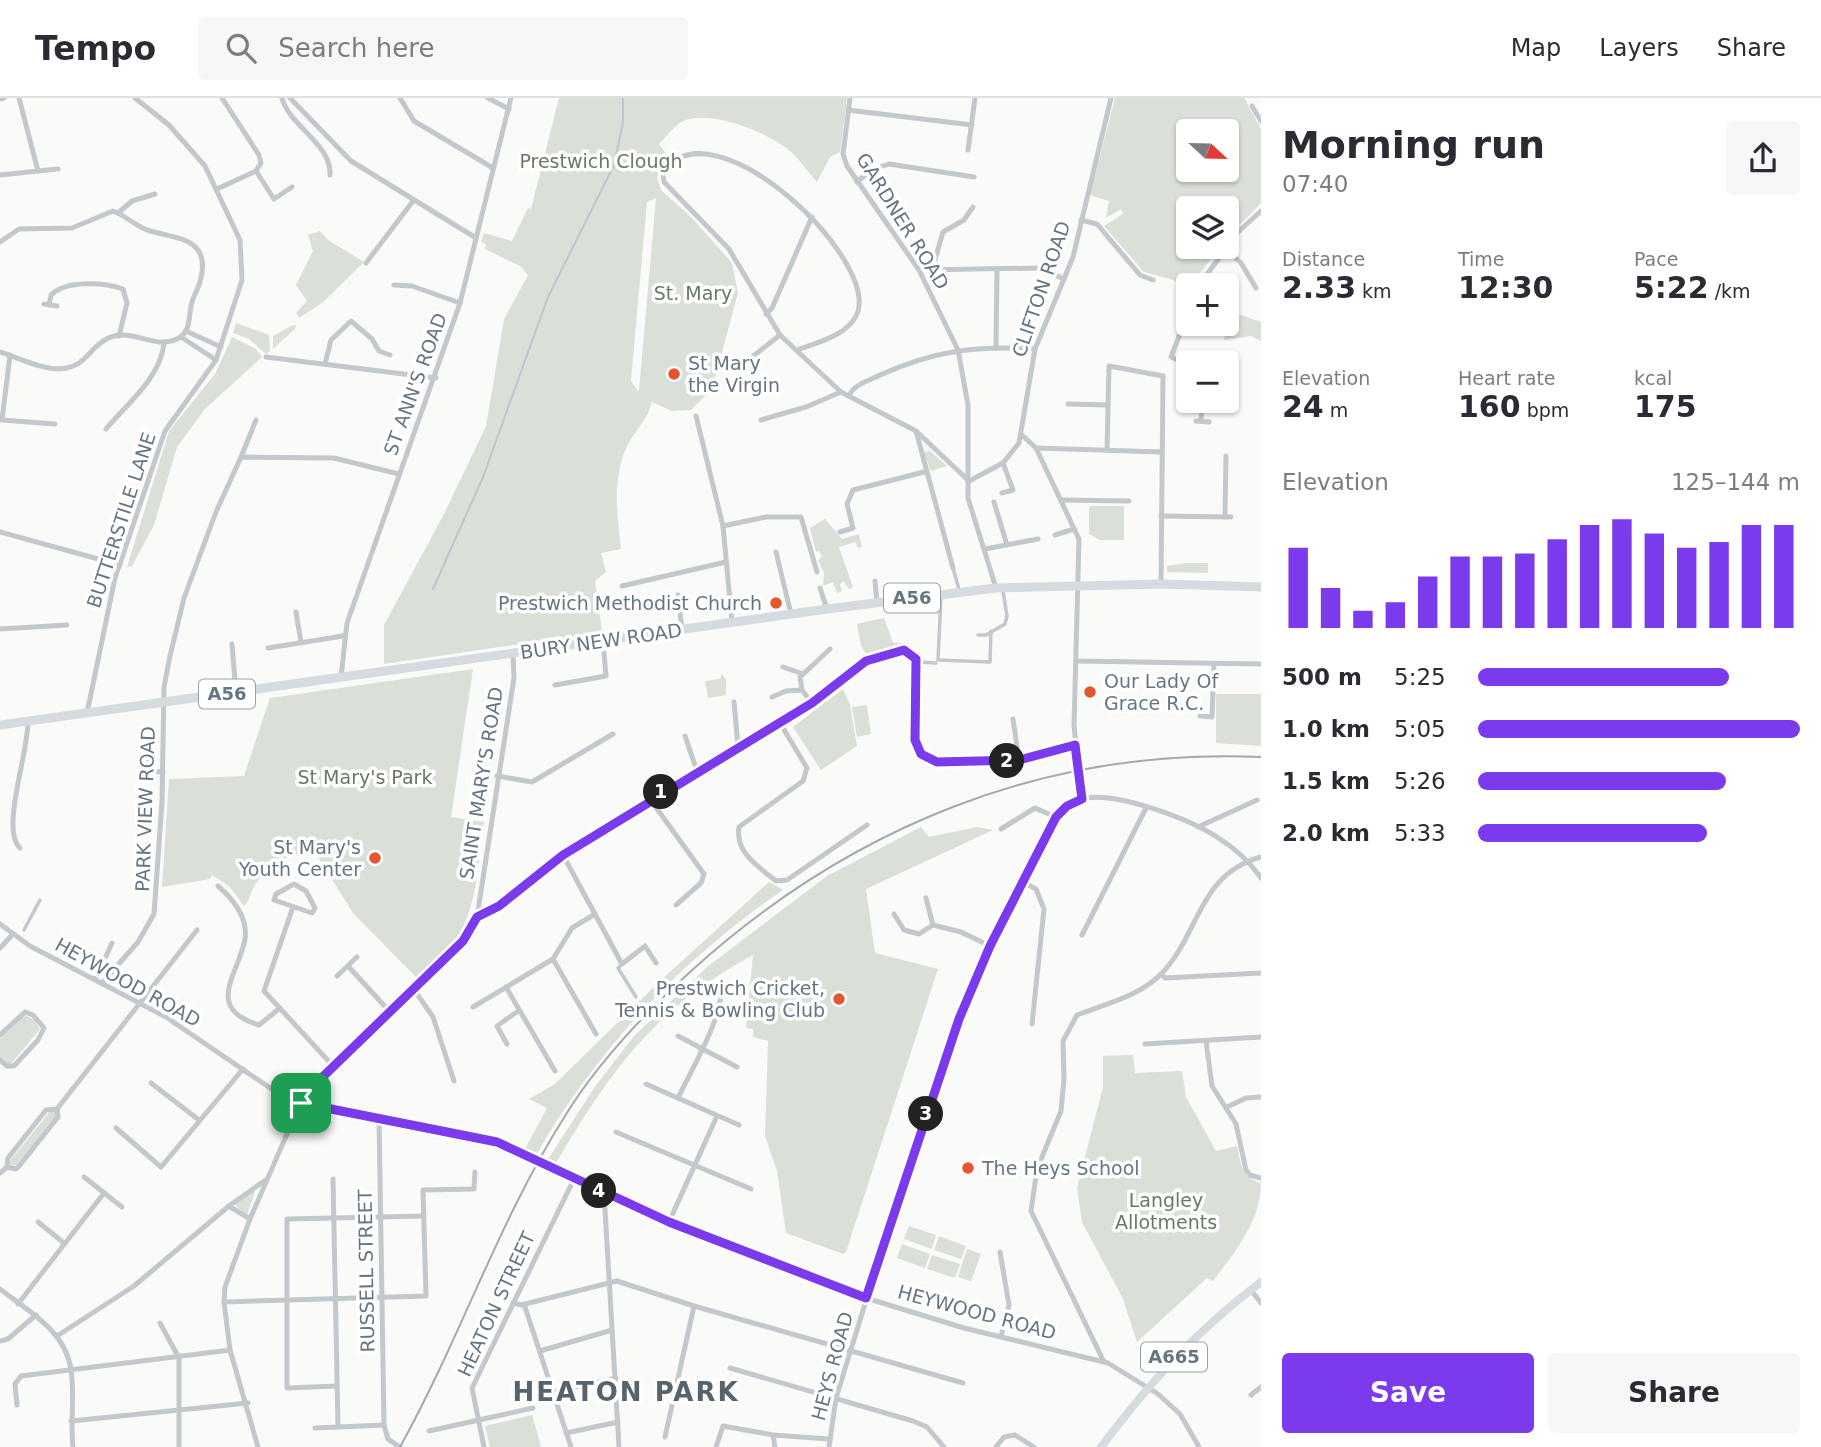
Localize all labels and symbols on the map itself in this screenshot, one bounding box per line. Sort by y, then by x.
north arrow [1176,119,1239,182]
street label: GARDNER ROAD [852,149,954,293]
park label: Prestwich Clough [519,150,683,172]
street label: CLIFTON ROAD [1007,218,1075,360]
park label: St. Mary [654,282,732,304]
street label: ST ANN'S ROAD [379,310,451,458]
place label: St Mary the Virgin [688,352,780,396]
marker: St Mary the Virgin [666,366,682,382]
street label: BUTTERSTILE LANE [82,429,160,611]
road number: A56 [884,584,940,612]
place label: Prestwich Methodist Church [498,592,762,614]
marker: Prestwich Methodist Church [768,595,784,611]
street label: BURY NEW ROAD [519,619,683,663]
place label: Our Lady Of Grace R.C. [1104,670,1219,714]
road number: A56 [199,680,255,708]
marker: Our Lady Of Grace R.C. [1082,684,1098,700]
street label: SAINT MARY'S ROAD [455,685,507,881]
street label: PARK VIEW ROAD [131,726,159,892]
pin: 2 [990,744,1024,778]
park label: St Mary's Park [298,766,432,788]
pin: 1 [644,774,678,810]
place label: St Mary's Youth Center [238,836,361,880]
marker: St Mary's Youth Center [367,850,383,866]
street label: HEYWOOD ROAD [52,933,204,1031]
place label: Prestwich Cricket, Tennis & Bowling Club [614,977,825,1021]
marker: Prestwich Cricket, Tennis & Bowling Club [831,991,847,1007]
pin [271,1073,331,1133]
pin: 3 [908,1096,944,1132]
place label: The Heys School [981,1157,1140,1179]
marker: The Heys School [960,1160,976,1176]
pin: 4 [582,1174,616,1208]
street label: RUSSELL STREET [354,1189,378,1353]
park label: Langley Allotments [1115,1189,1217,1233]
street label: HEATON STREET [453,1228,539,1380]
street label: HEYWOOD ROAD [896,1280,1058,1344]
street label: HEYS ROAD [807,1309,857,1423]
road number: A665 [1141,1342,1207,1372]
district label: HEATON PARK [512,1377,740,1407]

